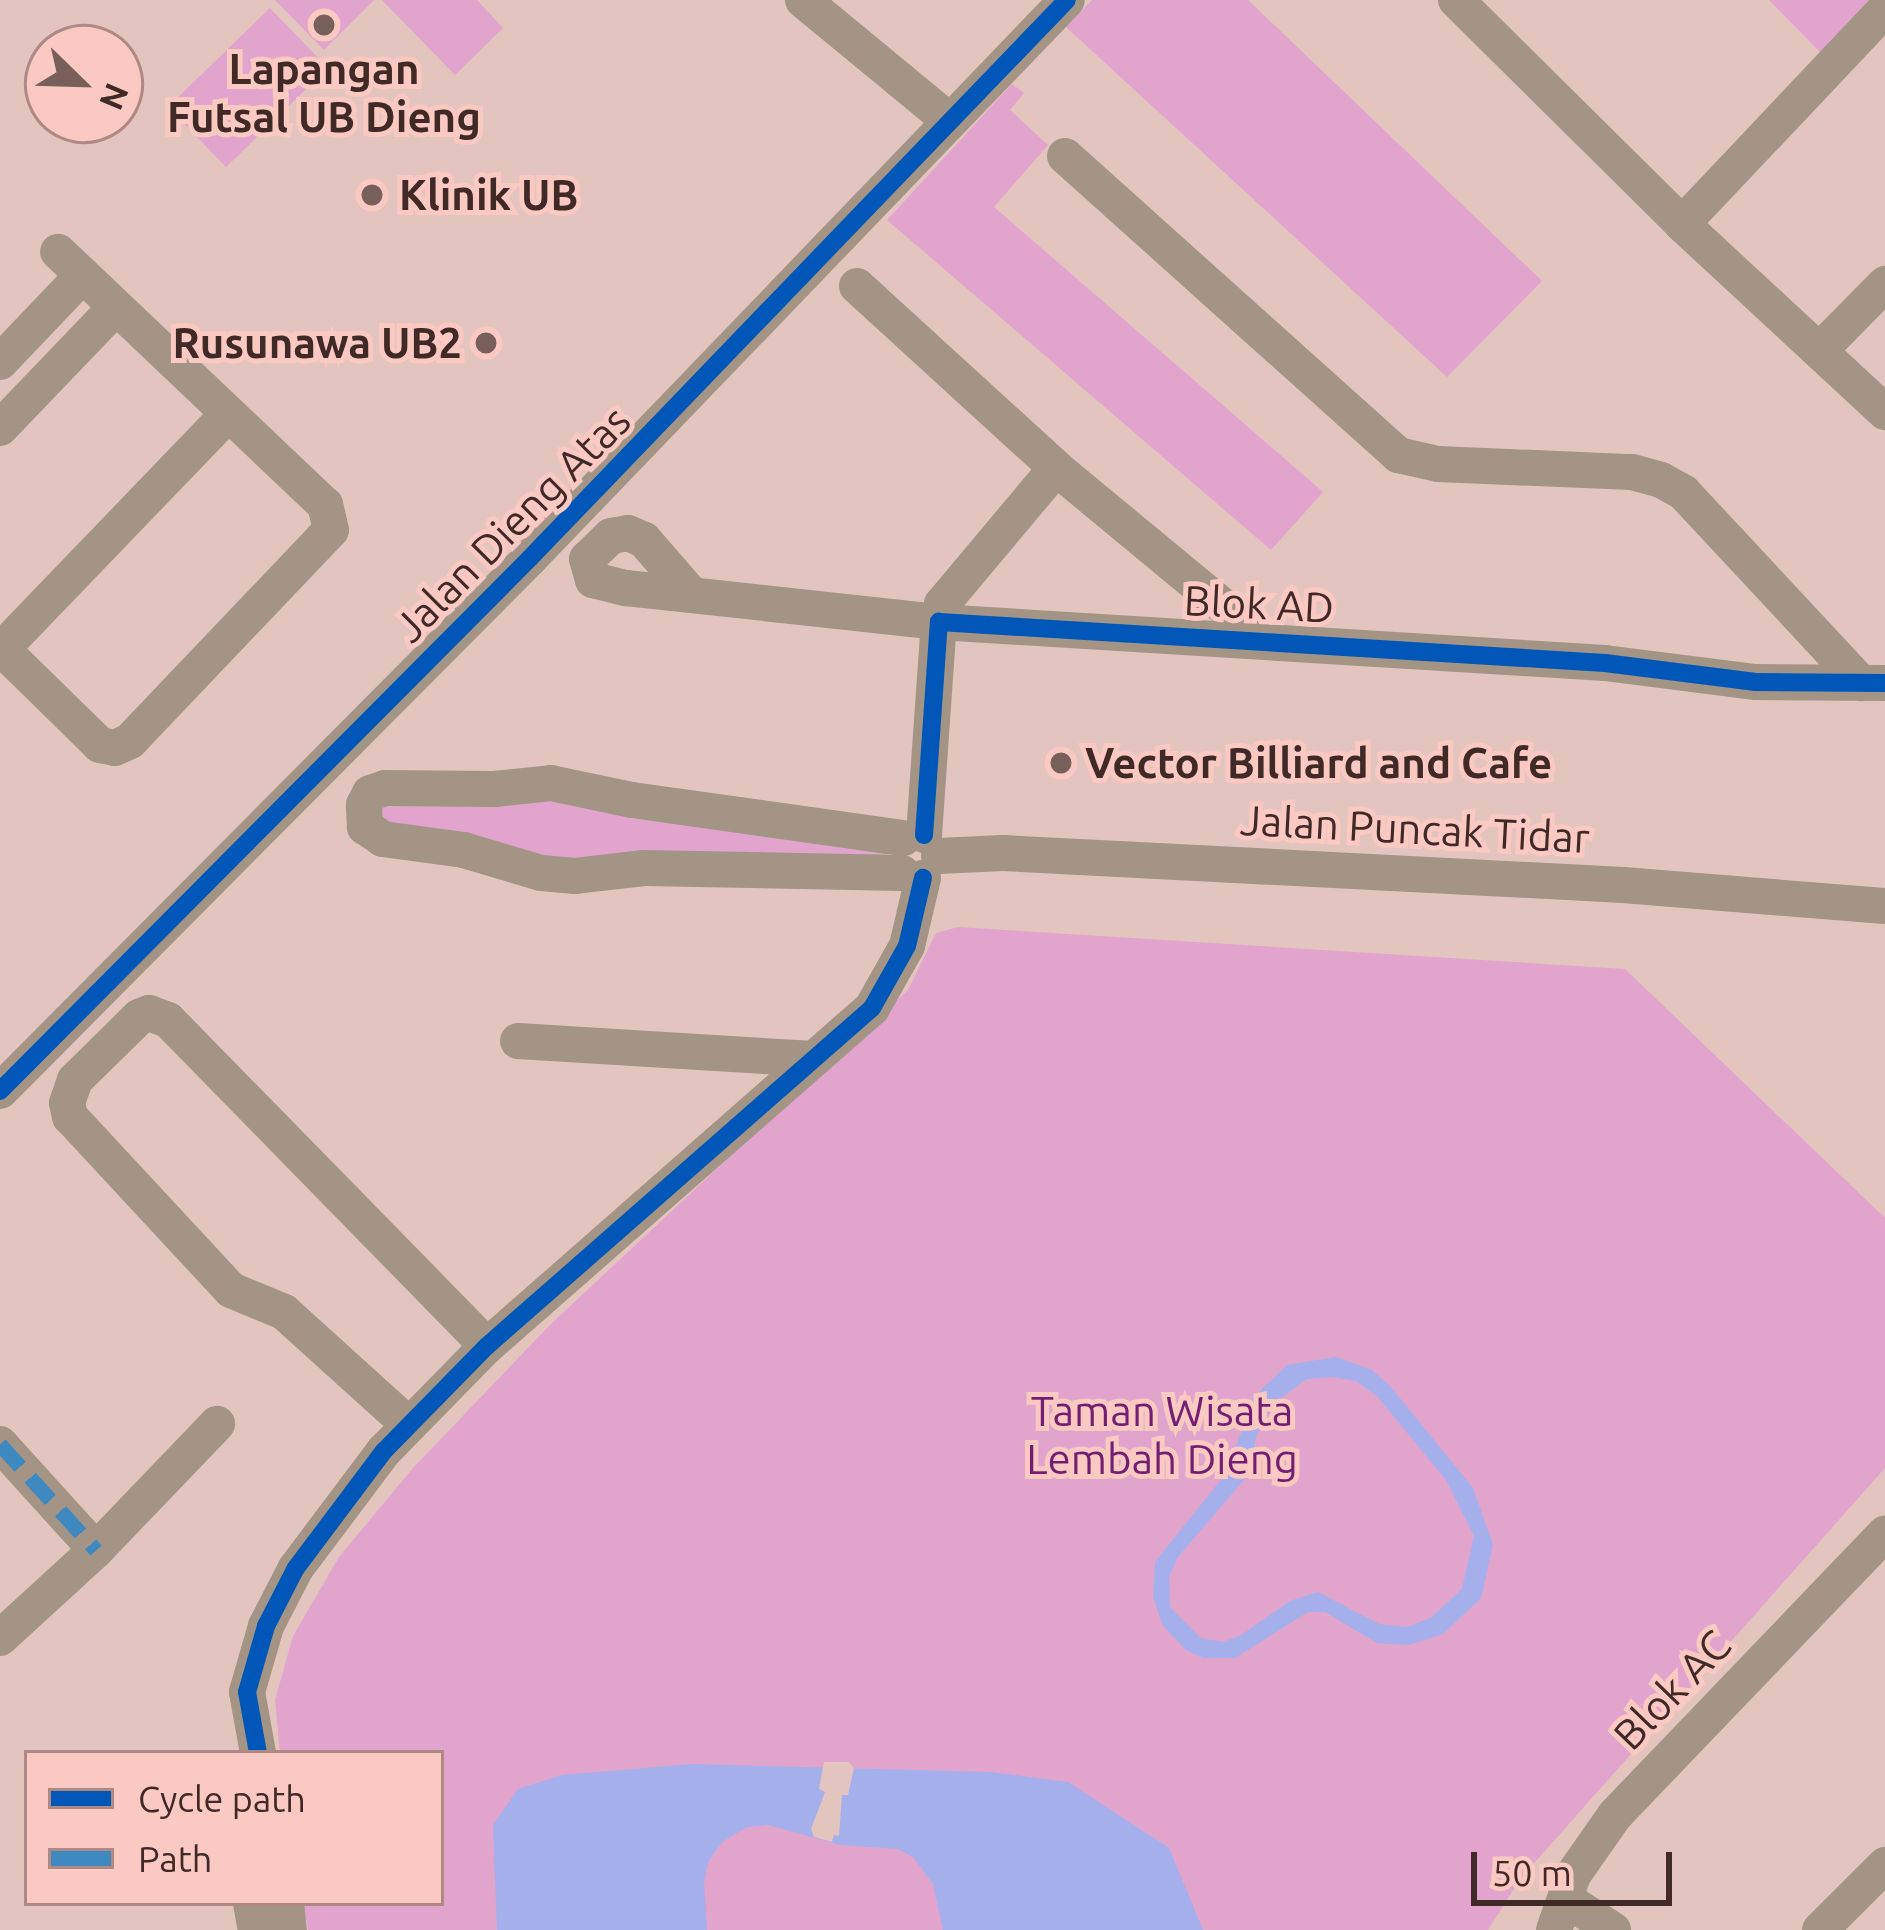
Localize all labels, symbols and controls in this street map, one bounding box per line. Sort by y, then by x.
marker: Lapangan Futsal UB Dieng [311,12,337,38]
north arrow [24,24,144,144]
place label: Lapangan Futsal UB Dieng [167,44,481,142]
text: N [93,79,137,116]
place label: Klinik UB [399,170,578,220]
marker: Klinik UB [356,179,388,211]
place label: Rusunawa UB2 [173,318,462,368]
marker: Rusunawa UB2 [473,330,499,356]
street label: Jalan Dieng Atas [384,396,640,652]
street label: Blok AD [1183,575,1335,633]
place label: Vector Billiard and Cafe [1085,738,1552,788]
marker: Vector Billiard and Cafe [1048,750,1074,776]
street label: Jalan Puncak Tidar [1239,795,1591,863]
park label: Taman Wisata Lembah Dieng [1026,1386,1298,1484]
street label: Blok AC [1603,1620,1741,1760]
legend [24,1750,444,1906]
text: Cycle path [138,1778,306,1819]
scale bar [1477,1828,1678,1902]
text: Path [138,1838,212,1879]
text: 50 m [1492,1852,1572,1893]

